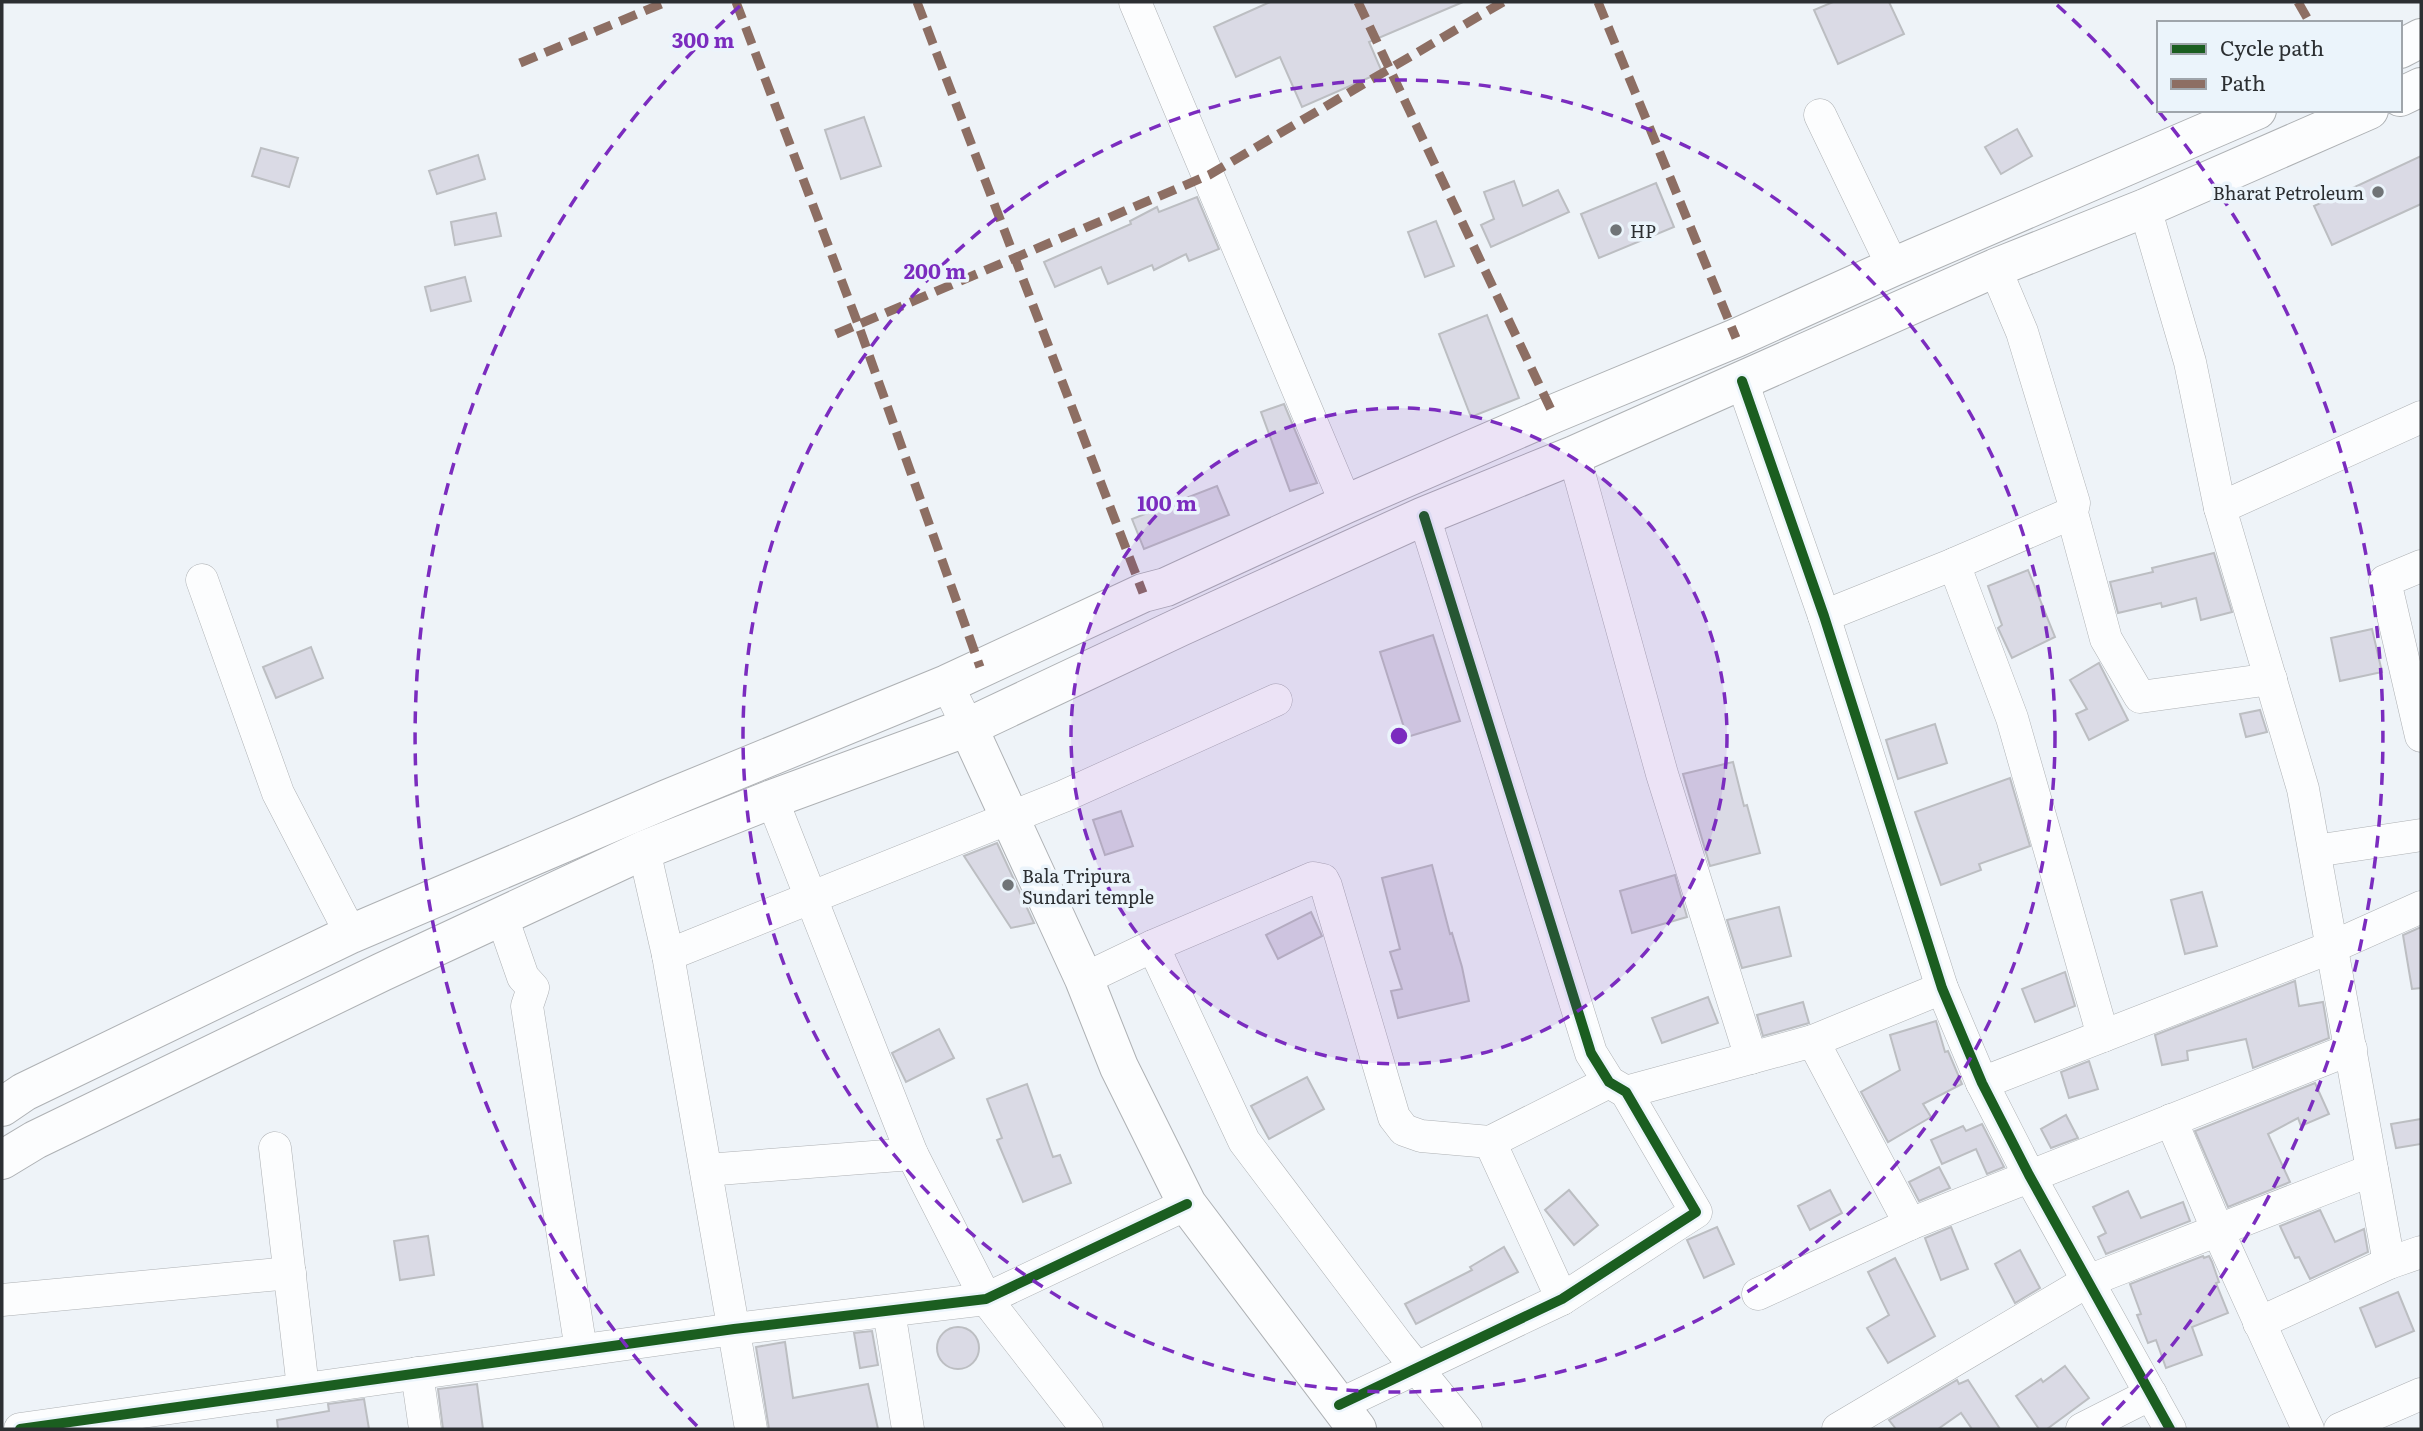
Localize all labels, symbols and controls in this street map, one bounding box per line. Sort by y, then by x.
legend [2157,21,2402,112]
text: 300 m [672,23,734,54]
text: Cycle path [2220,31,2324,62]
text: Path [2220,66,2266,97]
place label: Bharat Petroleum [2213,179,2364,206]
marker: Bharat Petroleum [2370,184,2386,200]
place label: HP [1630,217,1656,244]
marker: HP [1608,222,1624,238]
text: 200 m [904,254,966,285]
text: 100 m [1137,486,1197,517]
centre of rings [1387,724,1411,748]
place label: Bala Tripura Sundari temple [1022,862,1154,910]
marker: Bala Tripura Sundari temple [1000,877,1016,893]

